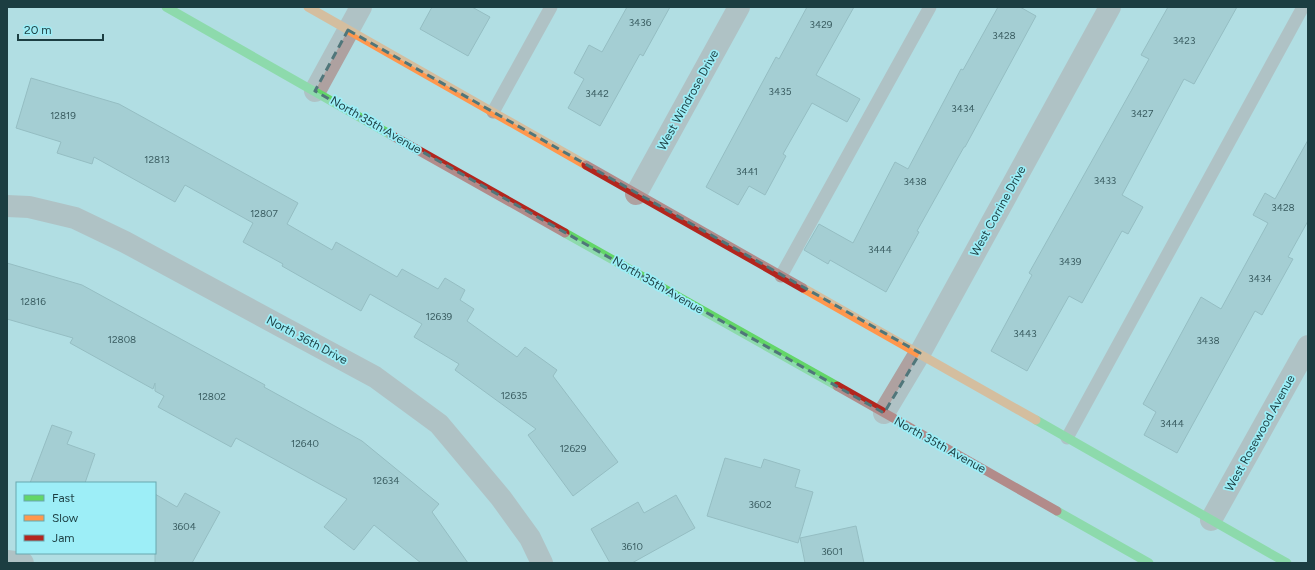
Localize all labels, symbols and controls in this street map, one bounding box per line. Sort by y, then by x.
scale bar [18,16,103,42]
house number: 3436 [629,16,652,29]
house number: 3429 [810,18,833,31]
text: 20 m [24,23,52,37]
house number: 3428 [992,29,1016,42]
house number: 3423 [1173,34,1195,47]
street label: West Windrose Drive [655,47,722,153]
house number: 3435 [769,85,792,98]
house number: 3442 [585,87,609,100]
street label: North 35th Avenue [328,93,424,157]
house number: 3434 [951,102,975,115]
house number: 3427 [1131,107,1154,120]
house number: 12819 [50,109,76,122]
house number: 12813 [144,153,170,166]
street label: West Corrine Drive [967,163,1029,259]
house number: 3441 [736,165,758,178]
house number: 3433 [1094,174,1116,187]
house number: 3438 [903,175,927,188]
house number: 3428 [1271,201,1295,214]
house number: 12807 [250,207,278,220]
house number: 3444 [868,243,892,256]
street label: North 35th Avenue [610,253,706,317]
house number: 3439 [1059,255,1082,268]
house number: 3434 [1248,272,1272,285]
house number: 12816 [20,295,46,308]
house number: 12639 [426,310,453,323]
street label: North 36th Drive [264,313,350,367]
house number: 3443 [1013,327,1037,340]
house number: 12808 [108,333,136,346]
house number: 3438 [1196,334,1220,347]
street label: West Rosewood Avenue [1222,372,1298,494]
house number: 12635 [501,389,528,402]
house number: 12802 [198,390,226,403]
street label: North 35th Avenue [892,414,989,476]
house number: 3444 [1160,417,1184,430]
house number: 12640 [291,437,319,450]
house number: 12629 [560,442,587,455]
house number: 12634 [372,474,400,487]
legend [16,482,156,554]
text: Fast [52,491,75,505]
house number: 3602 [748,498,772,511]
text: Slow [52,511,79,525]
house number: 3604 [172,520,196,533]
text: Jam [52,531,75,545]
house number: 3610 [621,540,643,553]
house number: 3601 [821,545,843,558]

